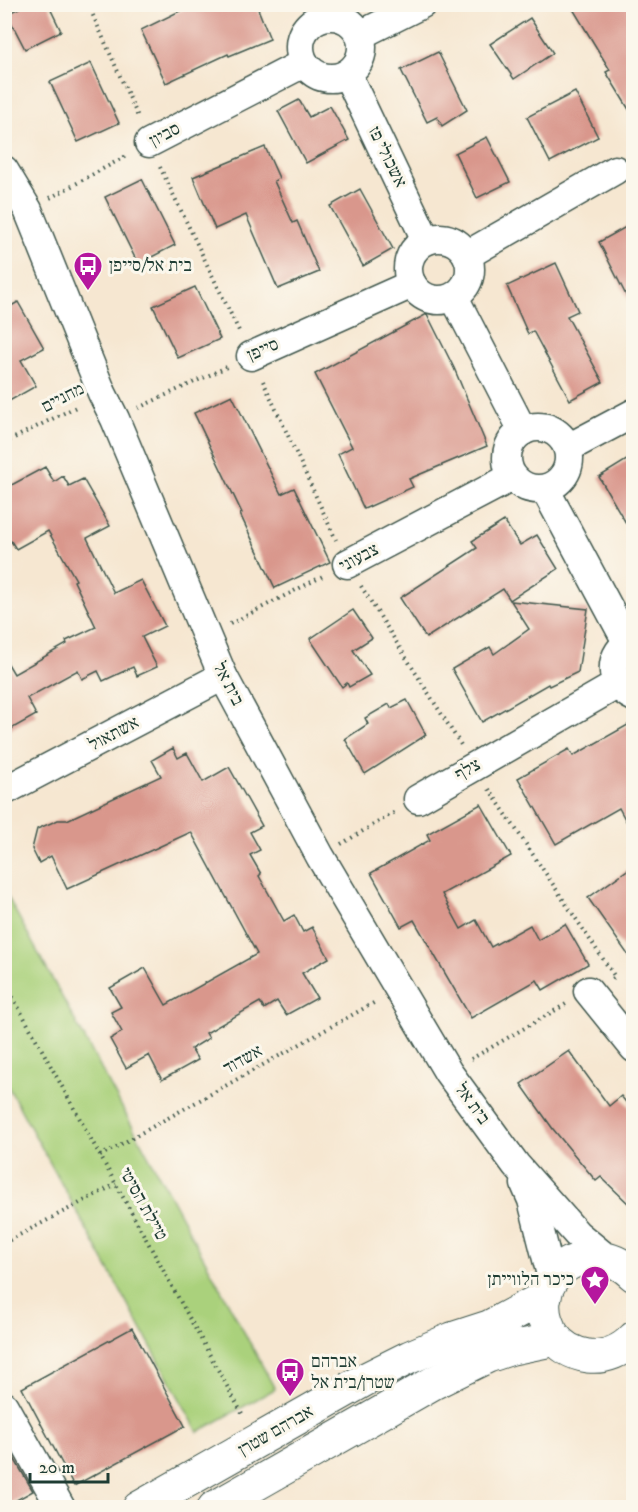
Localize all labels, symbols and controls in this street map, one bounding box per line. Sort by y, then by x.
street label: סביון [146,118,184,152]
street label: אשכולי פז [363,123,411,191]
bus stop icon: בית אל/סייפן [72,250,104,292]
place label: בית אל/סייפן [109,255,192,277]
street label: סייפן [244,333,282,367]
street label: מחניים [38,378,88,418]
street label: צבעוני [335,538,383,578]
street label: בית אל [208,659,248,710]
street label: אשתאול [85,712,143,756]
street label: צלף [451,754,485,786]
street label: אשדוד [219,1040,267,1080]
street label: בית אל [450,1079,495,1129]
street label: טיילת הסיטי [114,1164,172,1244]
place icon: כיכר הלווייתן [579,1264,611,1306]
place label: כיכר הלווייתן [487,1269,574,1291]
place label: אברהם שטרן/בית אל [311,1351,395,1394]
bus stop icon: אברהם שטרן/בית אל [274,1356,306,1398]
street label: אברהם שטרן [235,1401,317,1461]
scale bar [30,1446,108,1484]
text: 20 m [39,1457,75,1479]

